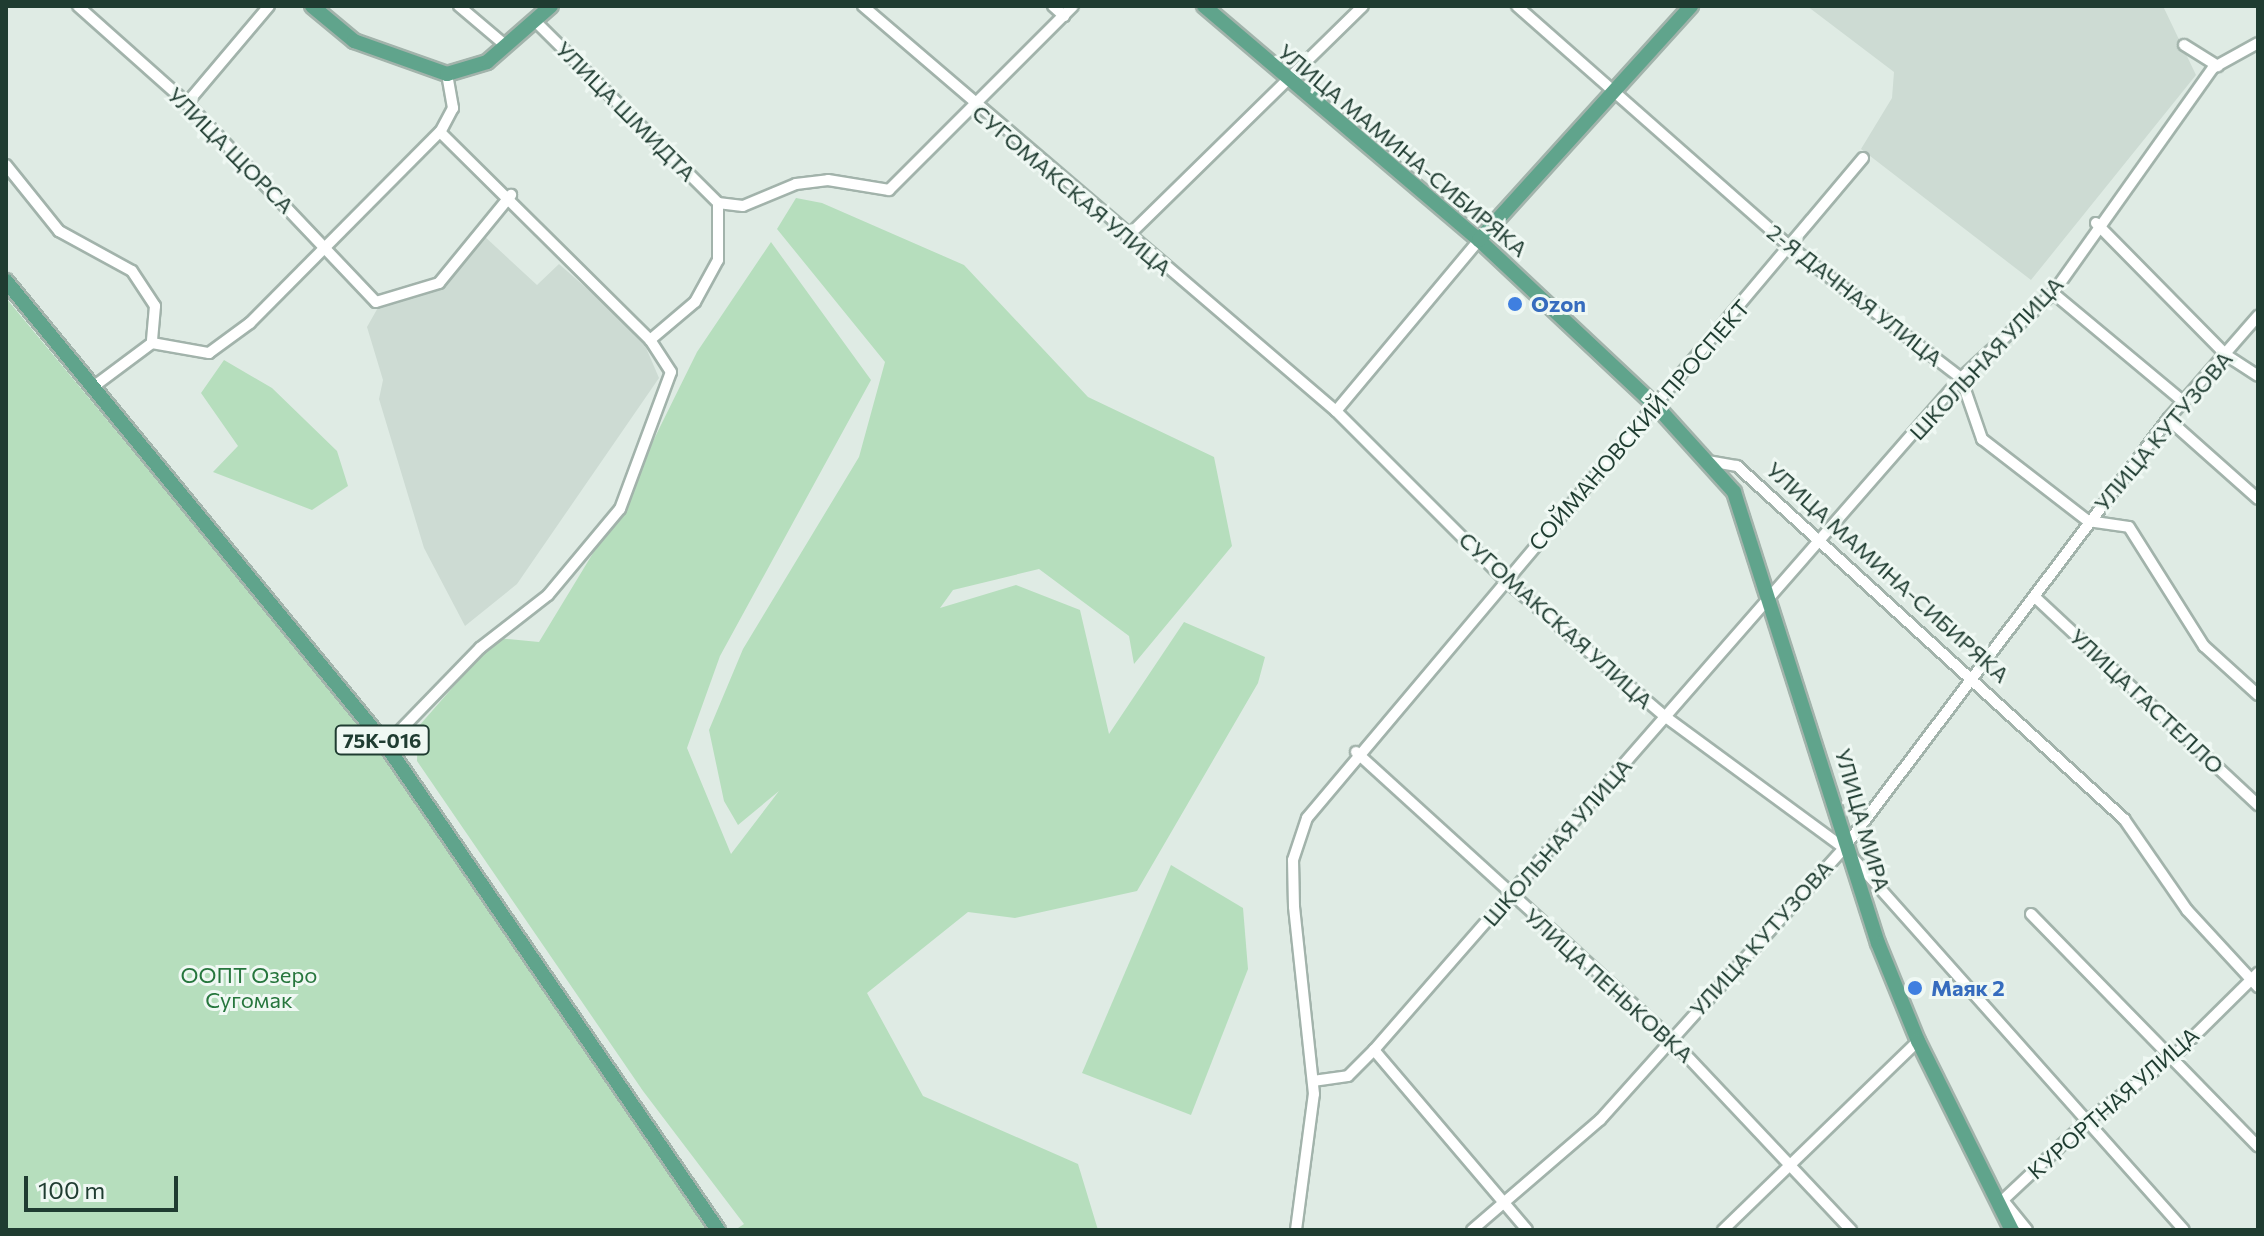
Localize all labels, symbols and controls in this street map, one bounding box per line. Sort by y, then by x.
street label: УЛИЦА ШМИДТА [551,36,701,186]
street label: УЛИЦА МАМИНА-СИБИРЯКА [1273,38,1533,262]
street label: УЛИЦА ЩОРСА [162,81,300,219]
street label: СУГОМАКСКАЯ УЛИЦА [967,99,1177,281]
street label: 2-Я ДАЧНАЯ УЛИЦА [1762,218,1948,372]
street label: ШКОЛЬНАЯ УЛИЦА [1904,271,2068,445]
place label: Ozon [1531,291,1586,317]
street label: СОЙМАНОВСКИЙ ПРОСПЕКТ [1523,294,1755,556]
marker: Ozon [1506,295,1524,313]
street label: УЛИЦА КУТУЗОВА [2088,346,2238,516]
street label: УЛИЦА МАМИНА-СИБИРЯКА [1761,456,2015,688]
street label: СУГОМАКСКАЯ УЛИЦА [1454,526,1658,714]
street label: УЛИЦА ГАСТЕЛЛО [2065,623,2229,779]
road number: 75К-016 [334,724,430,756]
street label: УЛИЦА МИРА [1830,745,1896,895]
street label: ШКОЛЬНАЯ УЛИЦА [1477,753,1637,931]
street label: УЛИЦА КУТУЗОВА [1684,855,1838,1021]
street label: УЛИЦА ПЕНЬКОВКА [1519,902,1699,1068]
park label: ООПТ Озеро Сугомак [181,961,317,1012]
place label: Маяк 2 [1931,975,2005,1001]
marker: Маяк 2 [1906,979,1924,997]
street label: КУРОРТНАЯ УЛИЦА [2022,1022,2204,1184]
scale bar [28,1160,182,1210]
text: 100 m [38,1175,105,1204]

